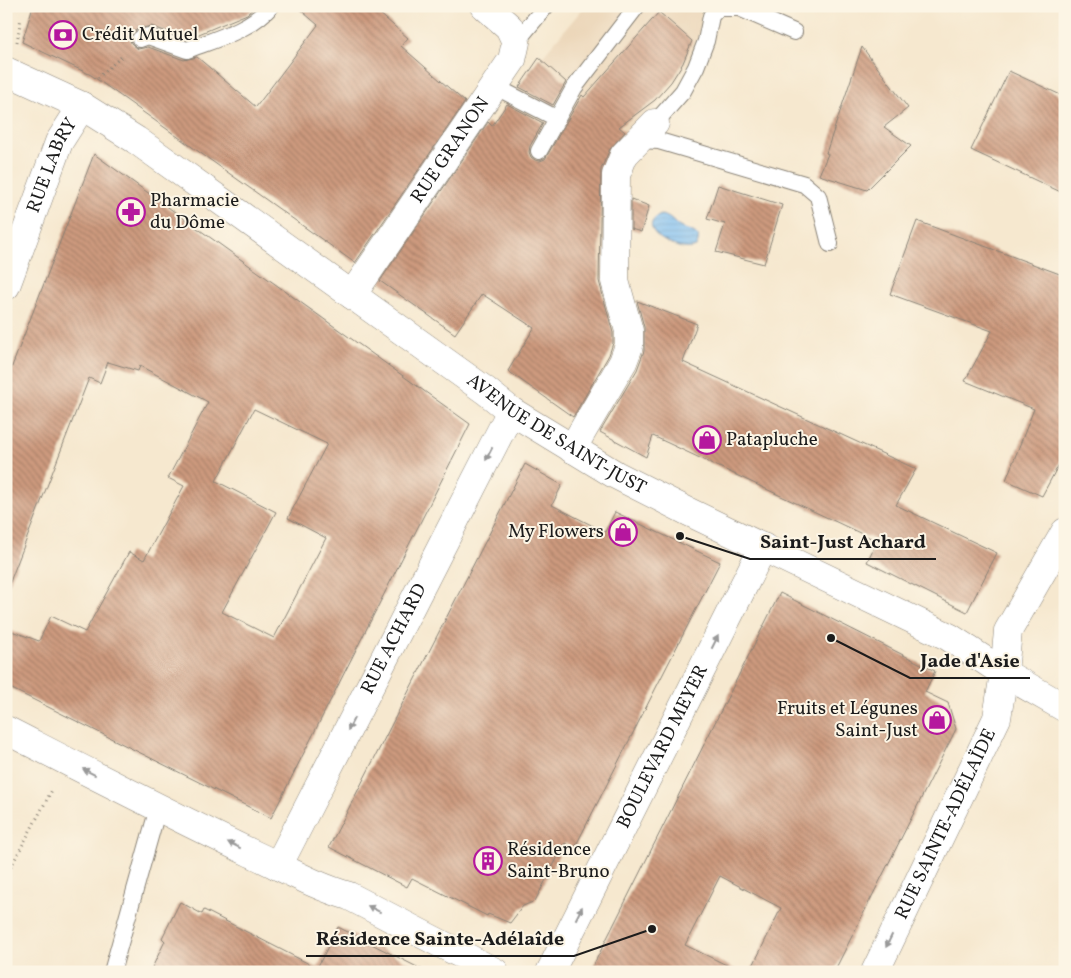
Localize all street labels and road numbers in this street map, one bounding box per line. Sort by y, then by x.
street label: RUE GRANON [405,92,496,209]
street label: RUE LABRY [21,113,84,217]
street label: AVENUE DE SAINT-JUST [461,368,651,501]
street label: RUE ACHARD [355,579,433,699]
street label: BOULEVARD MEYER [611,660,715,833]
street label: RUE SAINTE-ADÉLAÏDE [889,724,1003,924]

